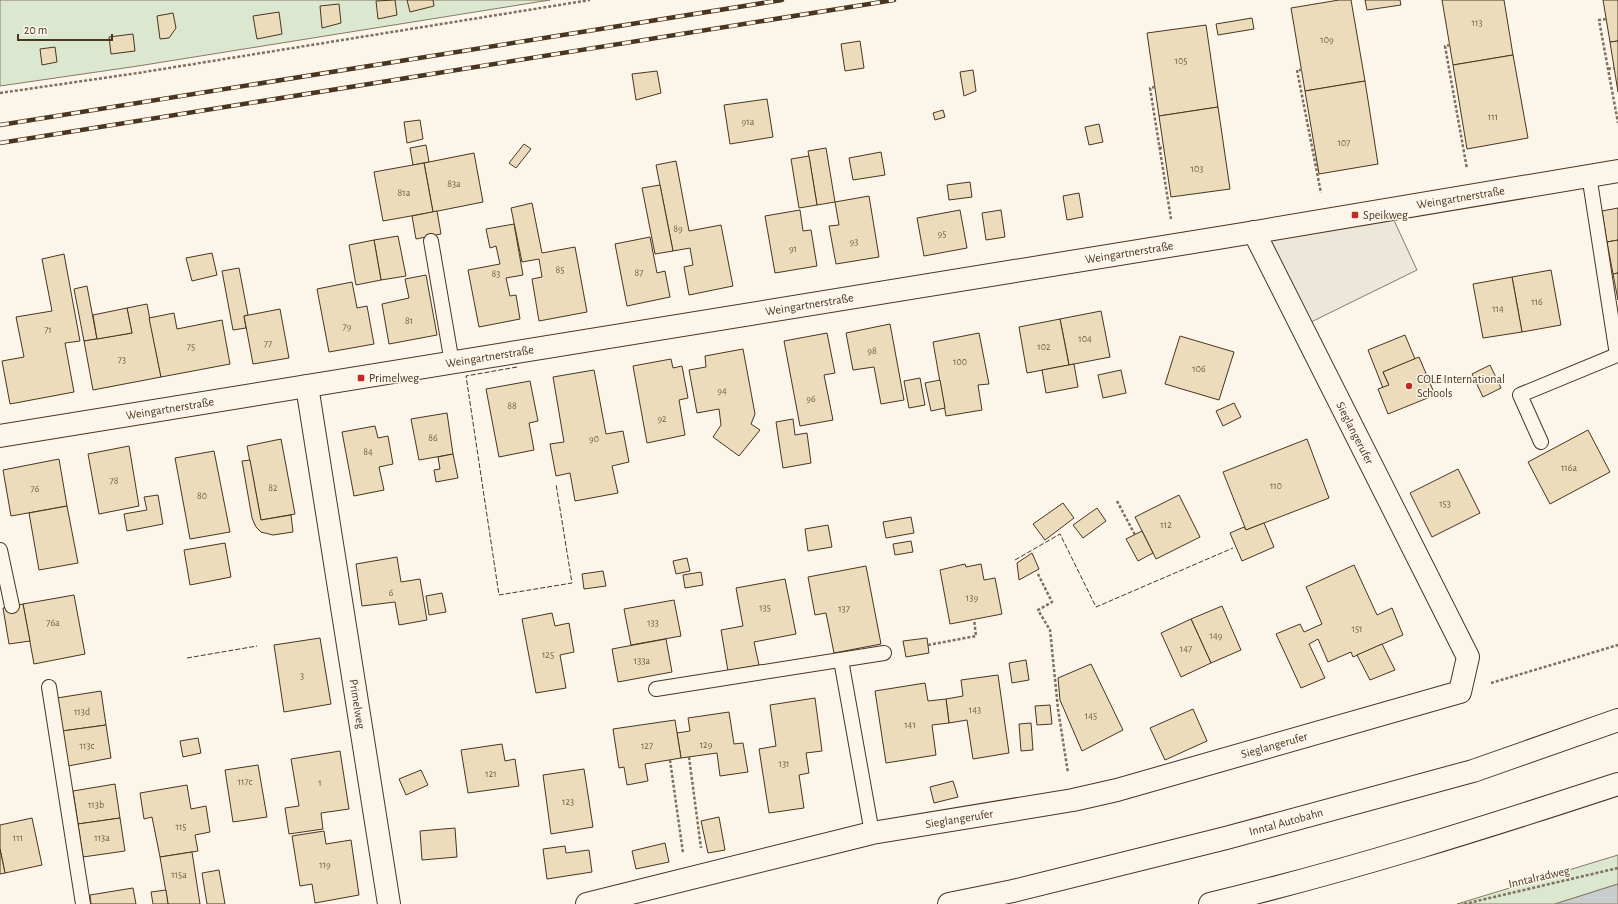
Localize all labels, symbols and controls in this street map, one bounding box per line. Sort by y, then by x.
scale bar [18,16,112,42]
house number: 113 [1472,18,1483,28]
text: 20 m [24,24,47,36]
house number: 109 [1320,35,1334,45]
house number: 105 [1175,56,1187,66]
house number: 111 [1488,112,1498,122]
house number: 91a [742,117,755,127]
house number: 107 [1338,138,1350,148]
house number: 103 [1191,164,1203,174]
house number: 83a [447,179,461,189]
street label: Weingartnerstraße [1416,184,1506,211]
house number: 81a [398,188,411,198]
place label: Speikweg [1363,209,1408,221]
marker: Speikweg [1350,210,1360,220]
house number: 89 [673,224,683,234]
house number: 95 [938,229,946,239]
house number: 93 [850,237,858,247]
street label: Weingartnerstraße [1084,239,1174,266]
house number: 91 [789,244,797,254]
house number: 85 [556,265,564,275]
house number: 87 [635,268,643,278]
house number: 83 [492,269,500,279]
street label: Weingartnerstraße [764,291,854,317]
house number: 116 [1531,297,1543,307]
house number: 114 [1492,304,1504,314]
house number: 81 [405,316,413,326]
house number: 79 [343,322,352,332]
house number: 71 [44,325,52,335]
house number: 104 [1078,334,1092,344]
house number: 77 [264,339,272,349]
house number: 75 [187,342,195,352]
house number: 102 [1037,342,1051,352]
street label: Weingartnerstraße [445,343,535,369]
house number: 98 [867,346,877,356]
house number: 73 [118,355,126,365]
house number: 100 [953,357,967,367]
house number: 106 [1192,364,1206,374]
place label: Primelweg [369,372,419,384]
marker: Primelweg [356,373,366,383]
place label: COLE International Schools [1417,373,1505,399]
marker: COLE International Schools [1404,381,1414,391]
house number: 94 [717,386,727,396]
house number: 96 [806,394,816,404]
street label: Weingartnerstraße [125,395,215,421]
street label: Sieglangerufer [1334,400,1376,466]
house number: 88 [507,401,517,411]
house number: 92 [657,414,667,424]
house number: 86 [428,433,438,443]
house number: 90 [589,434,599,444]
house number: 84 [363,447,373,457]
house number: 116a [1561,463,1577,473]
house number: 78 [110,476,119,486]
house number: 110 [1270,481,1282,491]
house number: 82 [268,483,278,493]
house number: 76 [31,484,40,494]
house number: 80 [197,491,207,501]
house number: 153 [1439,499,1451,509]
house number: 112 [1160,520,1172,530]
house number: 6 [389,588,394,598]
house number: 139 [966,593,978,603]
house number: 135 [759,603,771,613]
house number: 137 [838,604,850,614]
house number: 76a [46,618,60,628]
house number: 133 [647,618,659,628]
house number: 151 [1351,624,1363,634]
house number: 149 [1210,631,1223,641]
house number: 147 [1180,644,1192,654]
house number: 125 [542,650,554,660]
house number: 133a [634,656,651,666]
house number: 3 [300,671,304,681]
street label: Primelweg [347,678,367,730]
house number: 143 [969,705,981,715]
house number: 113d [74,707,90,717]
house number: 145 [1085,711,1097,721]
house number: 141 [904,720,916,730]
street label: Sieglangerufer [1240,730,1309,760]
house number: 129 [700,740,713,750]
house number: 113c [80,741,95,751]
house number: 127 [641,741,653,751]
house number: 131 [779,759,790,769]
house number: 121 [485,769,497,779]
house number: 117c [238,777,253,787]
house number: 1 [318,778,322,788]
house number: 123 [562,797,574,807]
house number: 113b [88,800,104,810]
street label: Inntal Autobahn [1248,806,1324,837]
street label: Sieglangerufer [924,807,994,830]
house number: 115 [175,822,187,832]
house number: 111 [13,833,23,843]
house number: 113a [94,833,110,843]
house number: 119 [319,860,331,870]
street label: Inntalradweg [1507,864,1571,890]
house number: 115a [171,870,187,880]

